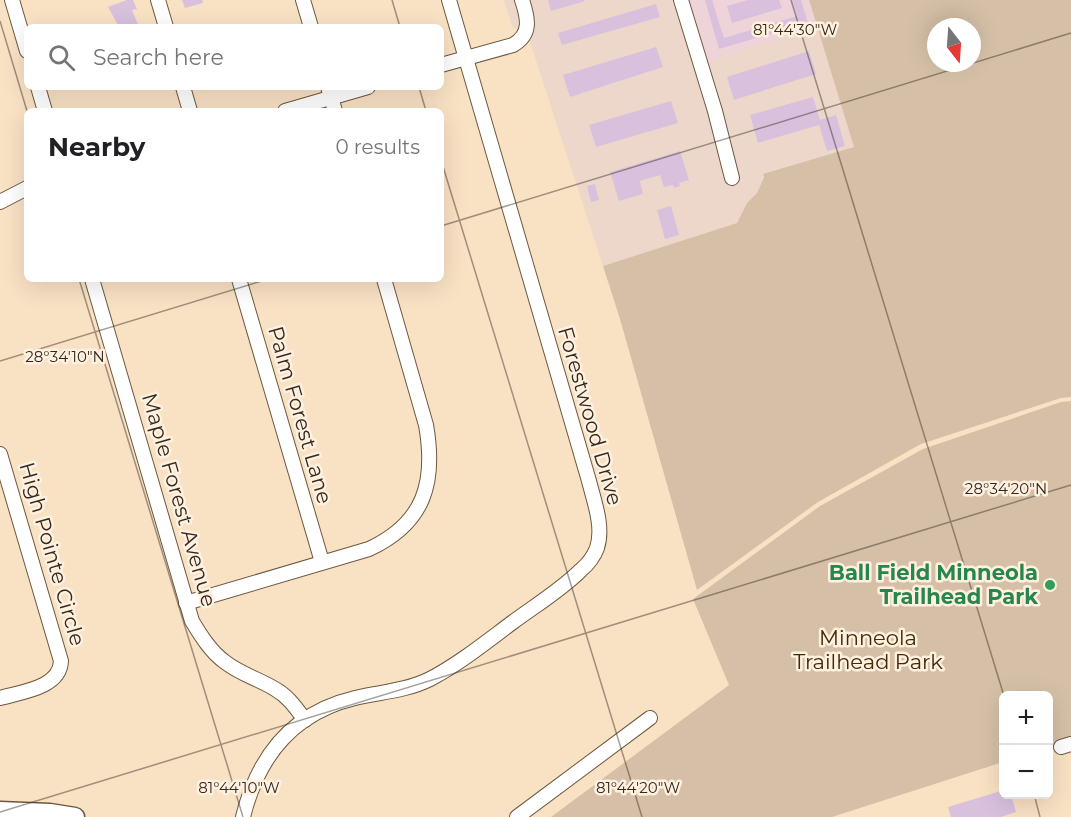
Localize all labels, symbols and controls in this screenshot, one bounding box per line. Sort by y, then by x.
north arrow [927,18,981,72]
text: 81°44'30"W [753,20,837,39]
search box [24,24,444,90]
icon: search [45,41,78,74]
text: Search here [93,44,224,71]
text: Nearby [48,131,145,163]
text: 0 results [335,135,420,159]
street label: Palm Forest Lane [263,323,338,506]
street label: Forestwood Drive [553,324,628,508]
text: 28°34'10"N [25,347,105,366]
street label: Maple Forest Avenue [137,390,222,610]
street label: High Pointe Circle [14,459,91,648]
text: 28°34'20"N [965,479,1047,498]
place label: Ball Field Minneola Trailhead Park [829,560,1038,609]
marker: Ball Field Minneola Trailhead Park [1043,578,1057,592]
park label: Minneola Trailhead Park [793,625,943,674]
map controls [999,691,1053,799]
button: + [999,691,1053,745]
button: − [999,745,1053,799]
text: 81°44'10"W [198,778,280,797]
text: 81°44'20"W [596,778,680,797]

